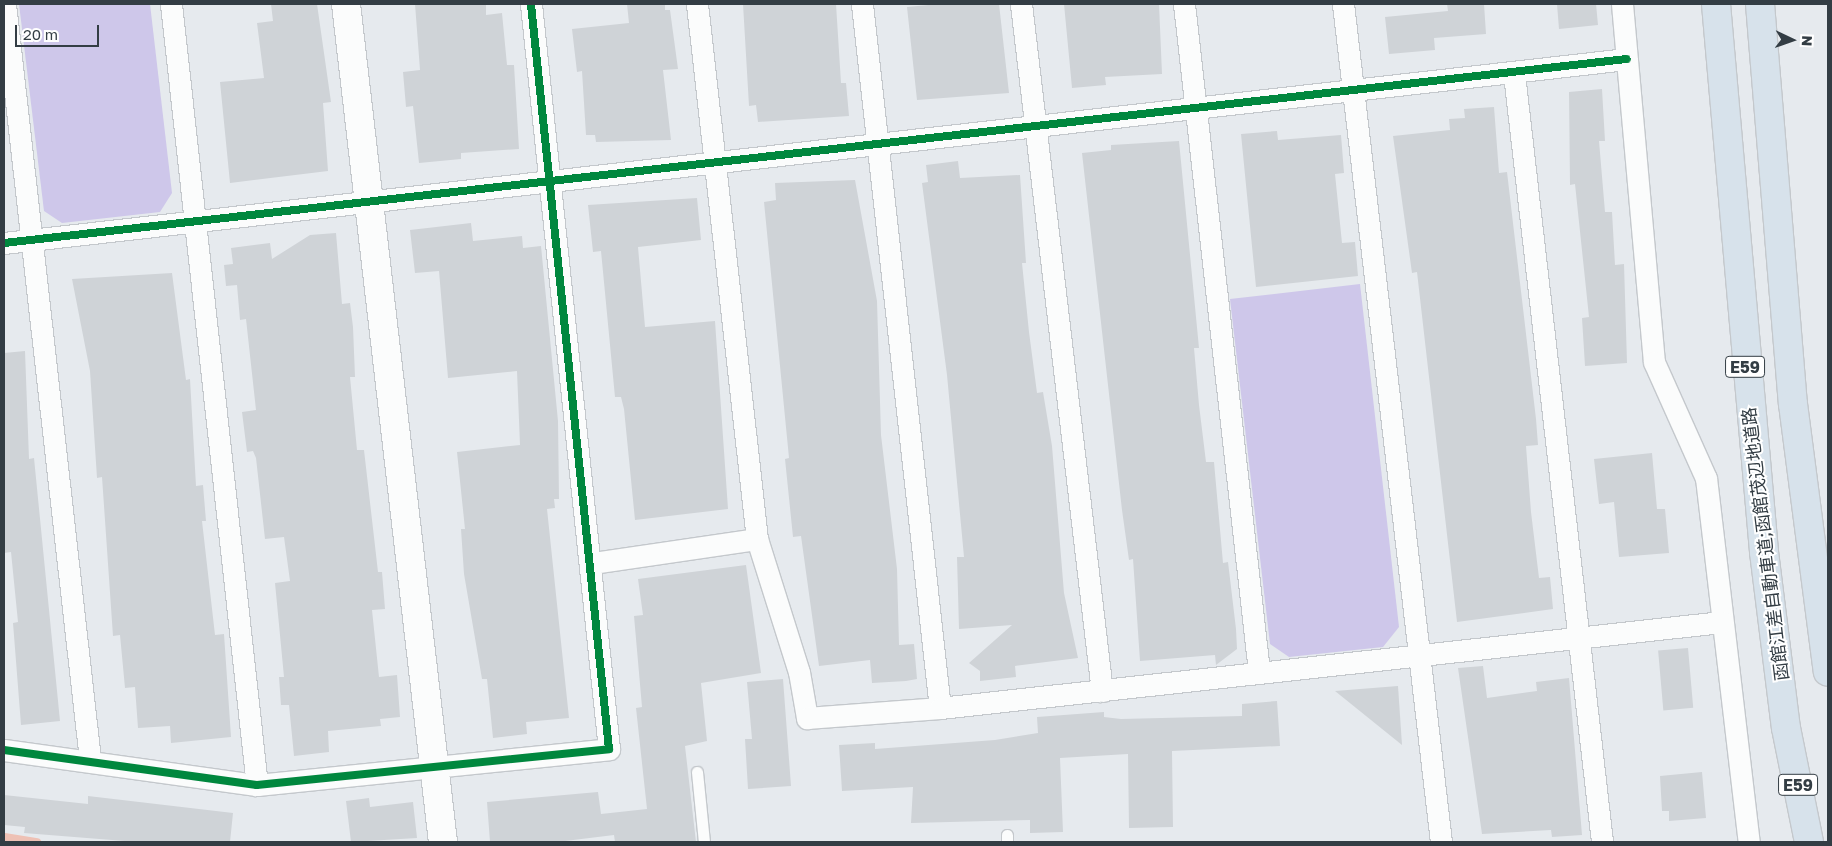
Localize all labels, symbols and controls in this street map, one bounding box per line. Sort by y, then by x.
scale bar [18,15,101,47]
north arrow [1767,15,1817,65]
text: 20 m [23,25,58,43]
text: N [1799,35,1816,47]
road number: E59 [1725,354,1765,381]
street label: 函館江差自動車道;函館茂辺地道路 [1737,406,1793,682]
road number: E59 [1778,772,1818,798]

